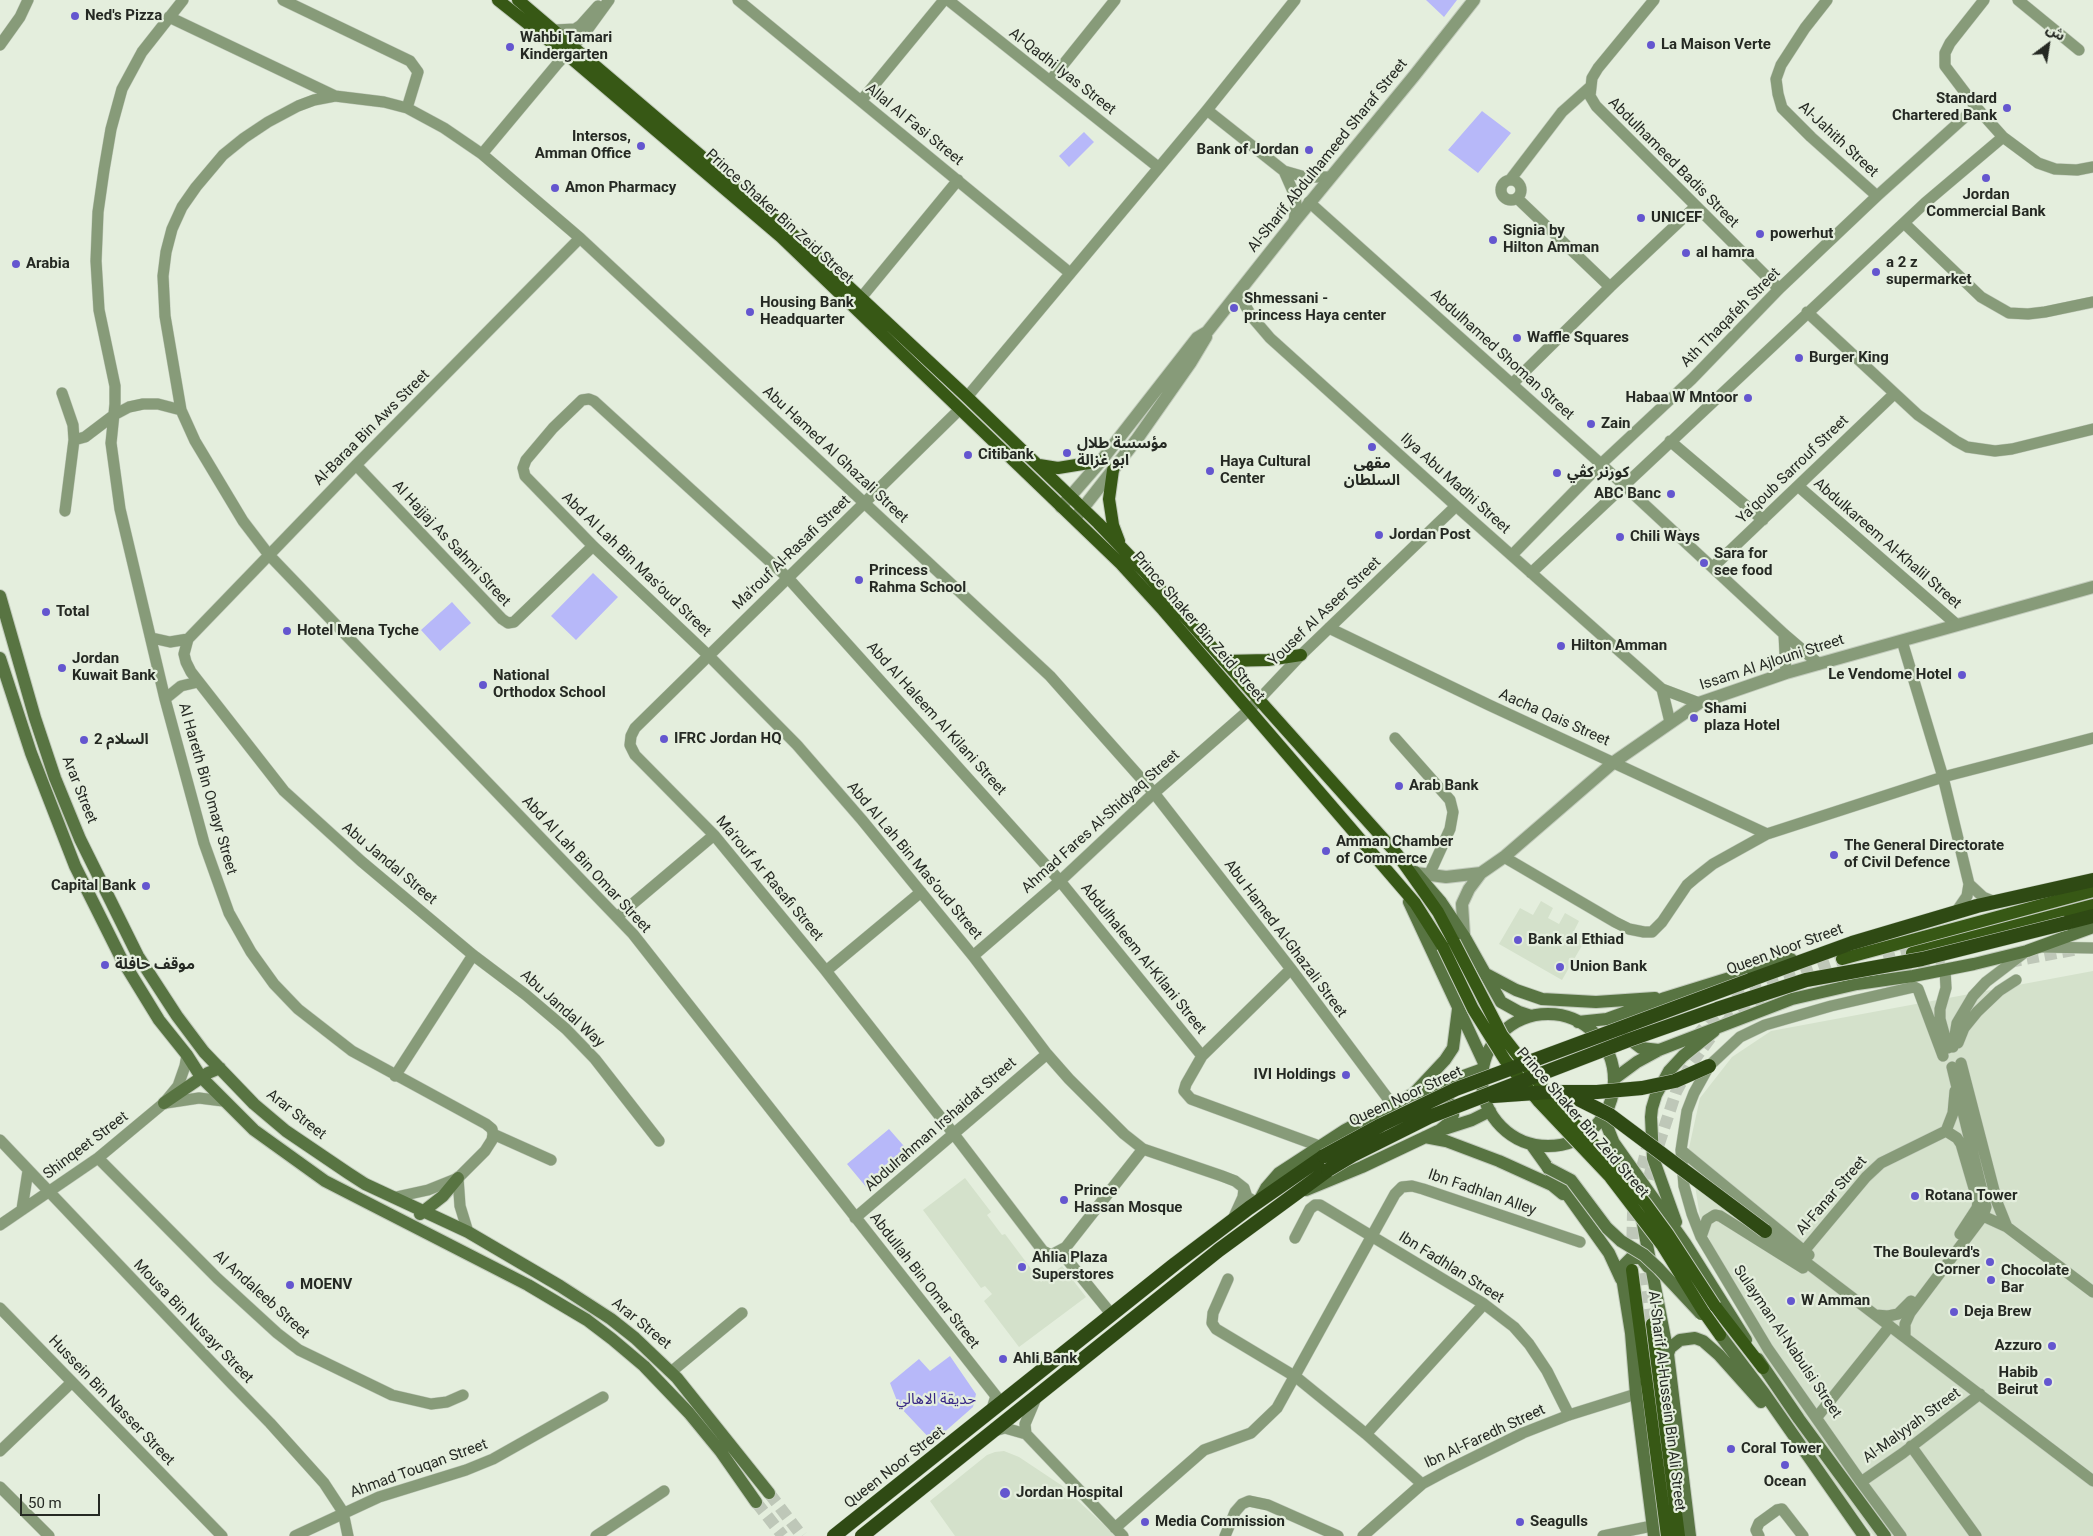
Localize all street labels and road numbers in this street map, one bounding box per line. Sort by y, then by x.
street label: Al-Qadhi Iyas Street [1005,25,1119,119]
street label: Al-Sharif Abdulhameed Sharaf Street [1244,56,1412,256]
street label: Allal Al Fasi Street [861,80,967,170]
street label: Abdulhameed Badis Street [1604,94,1742,232]
street label: Al-Jahith Street [1794,99,1882,181]
street label: Prince Shaker Bin Zeid Street [701,146,857,288]
street label: Ath Thaqafeh Street [1678,265,1784,371]
street label: Abdulhamed Shoman Street [1427,286,1577,424]
street label: Al-Baraa Bin Aws Street [310,366,434,490]
street label: Abu Hamed Al Ghazali Street [759,383,911,527]
street label: Ya’qoub Sarrouf Street [1733,412,1853,528]
street label: Ilya Abu Madhi Street [1396,430,1514,538]
street label: Abdulkareem Al-Khalil Street [1810,475,1964,613]
street label: Al Hajjaj As Sahmi Street [388,477,514,611]
street label: Abd Al Lah Bin Mas’oud Street [558,489,714,641]
street label: Ma'rouf Al-Rasafi Street [729,492,855,614]
street label: Prince Shaker Bin Zeid Street [1128,548,1268,706]
street label: Yousef Al Aseer Street [1265,554,1385,670]
street label: Issam Al Ajlouni Street [1697,631,1847,695]
street label: Abd Al Haleem Al Kilani Street [862,639,1010,799]
street label: Aacha Qais Street [1496,686,1612,750]
street label: Al Hareth Bin Omayr Street [174,701,240,877]
street label: Ahmad Fares Al-Shidyaq Street [1018,746,1184,898]
street label: Arar Street [57,754,101,826]
street label: Abd Al Lah Bin Mas’oud Street [843,778,985,944]
street label: Abd Al Lah Bin Omar Street [518,793,654,937]
street label: Ma'rouf Ar Rasafi Street [711,813,827,945]
street label: Abu Jandal Street [338,819,440,909]
street label: Abu Hamed Al-Ghazali Street [1220,857,1350,1021]
street label: Abdulhaleem Al-Kilani Street [1077,880,1209,1038]
street label: Queen Noor Street [1724,921,1846,979]
street label: Abu Jandal Way [516,966,608,1052]
street label: Prince Shaker Bin Zeid Street [1512,1044,1652,1202]
street label: Abdulrahman Irshaidat Street [862,1054,1020,1196]
street label: Queen Noor Street [1347,1063,1465,1131]
street label: Arar Street [262,1086,330,1144]
street label: Shinqeet Street [40,1108,132,1184]
street label: Al-Fanar Street [1793,1153,1871,1239]
street label: Ibn Fadhlan Alley [1426,1166,1538,1220]
street label: Abdullah Bin Omar Street [865,1210,983,1352]
street label: Ibn Fadhlan Street [1395,1228,1507,1308]
street label: Al Andaleeb Street [209,1247,313,1343]
street label: Mousa Bin Nusayr Street [129,1256,257,1388]
street label: Sulayman Al-Nabulsi Street [1729,1262,1845,1422]
street label: Al-Sharif Al-Hussein Bin Ali Street [1644,1290,1688,1512]
street label: Arar Street [608,1295,674,1353]
street label: Hussein Bin Nasser Street [44,1332,178,1470]
street label: Al-Malyyah Street [1860,1385,1964,1467]
street label: Ibn Al-Faredh Street [1422,1401,1548,1473]
street label: Queen Noor Street [841,1423,949,1513]
street label: Ahmad Touqan Street [348,1436,490,1502]

